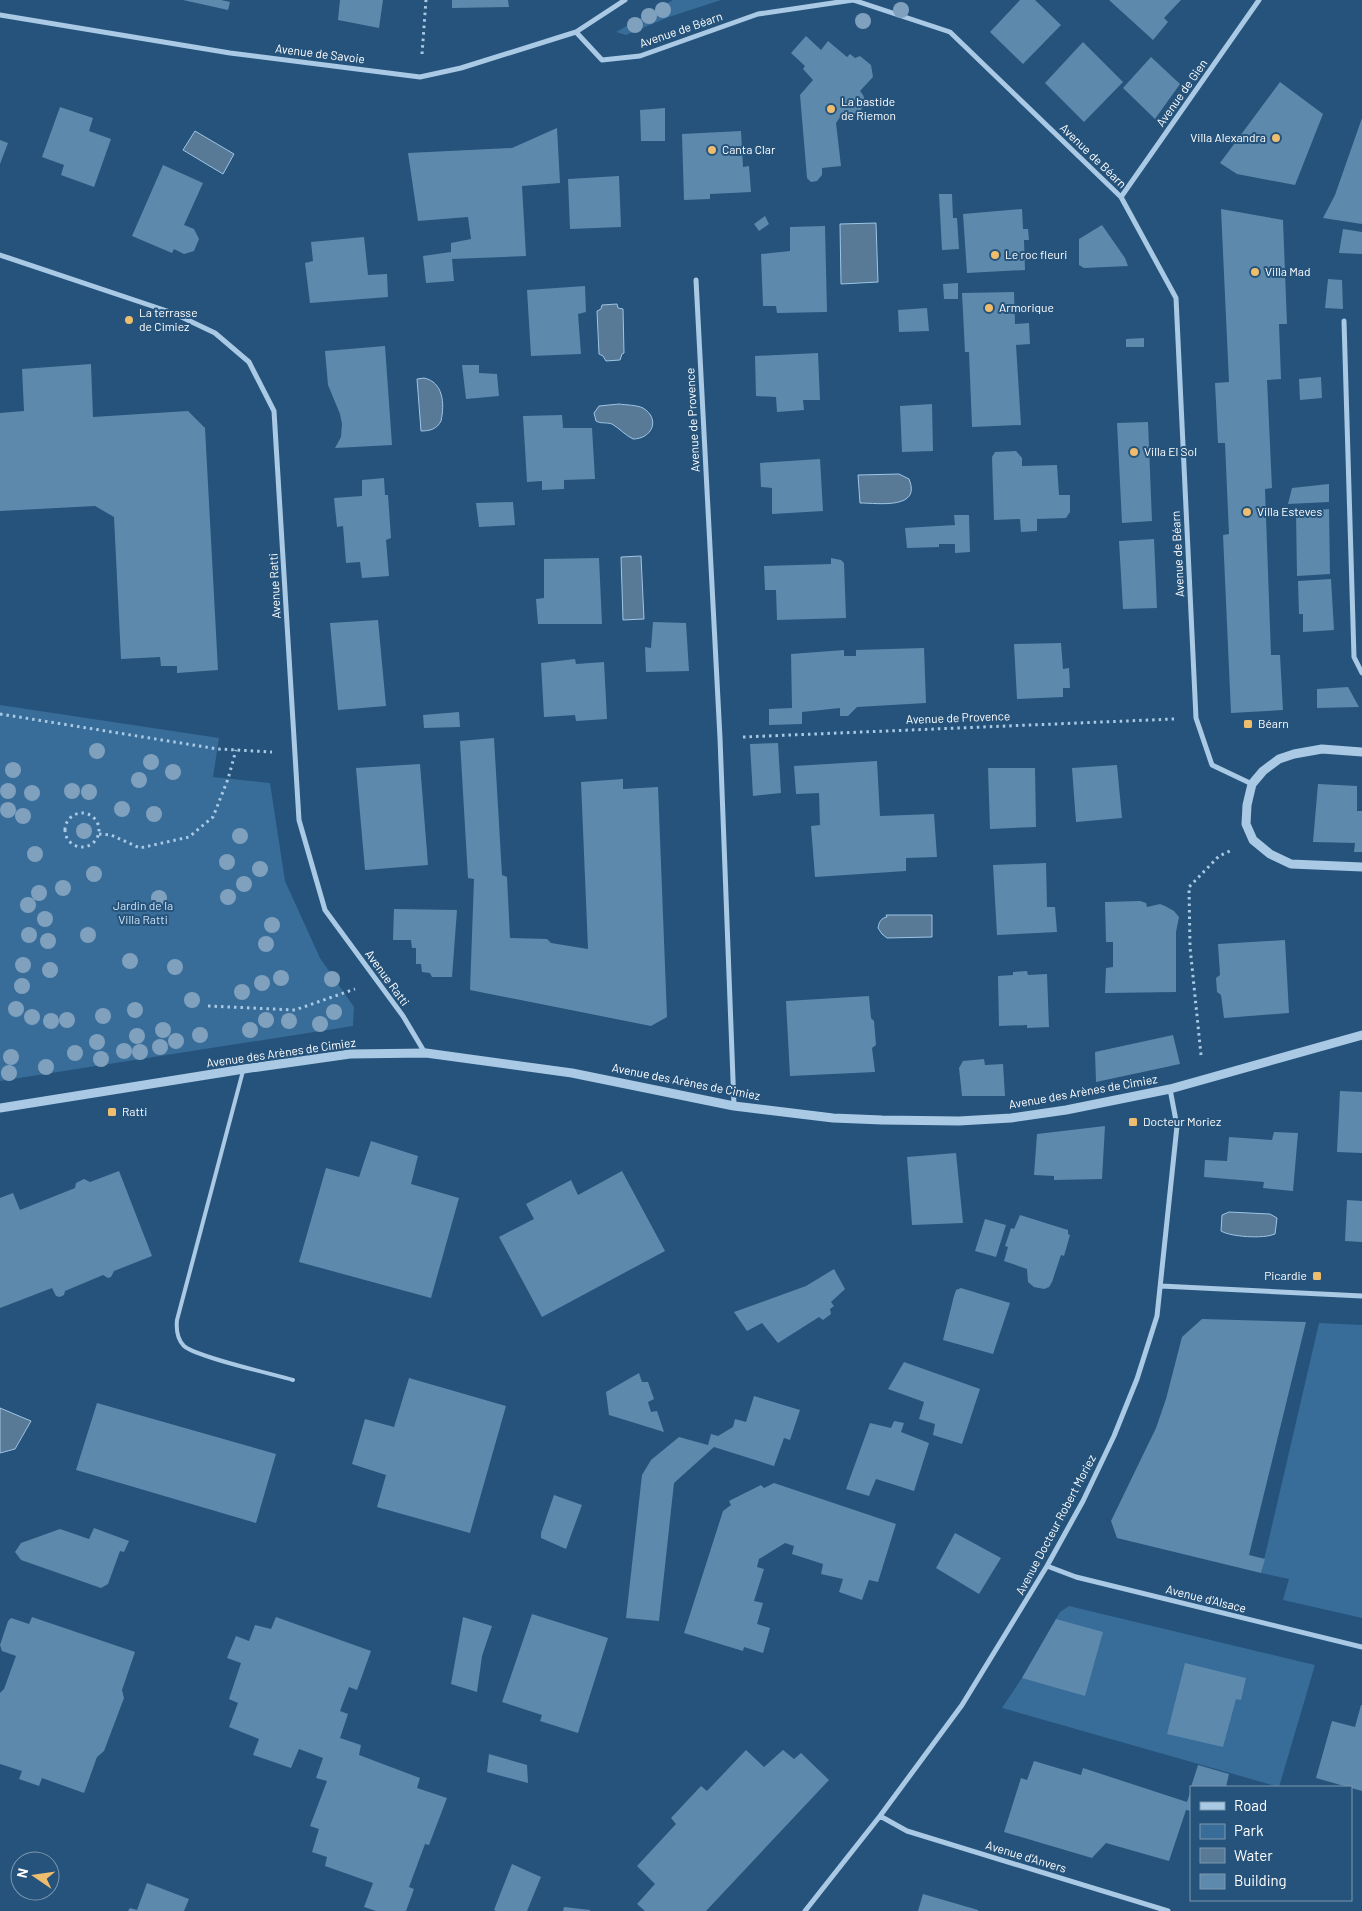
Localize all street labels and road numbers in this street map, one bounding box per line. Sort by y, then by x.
street label: Avenue de Béarn [637,8,724,50]
street label: Avenue de Savoie [274,41,366,65]
street label: Avenue de Gien [1153,56,1210,129]
street label: Avenue de Béarn [1058,120,1130,190]
street label: Avenue de Provence [682,368,702,473]
street label: Avenue de Béarn [1168,510,1186,598]
street label: Avenue Ratti [265,553,283,619]
street label: Avenue de Provence [906,708,1010,726]
street label: Avenue Ratti [363,947,413,1008]
street label: Avenue des Arènes de Cimiez [205,1035,356,1069]
street label: Avenue des Arènes de Cimiez [611,1060,762,1102]
street label: Avenue des Arènes de Cimiez [1007,1071,1158,1111]
street label: Avenue Docteur Robert Moriez [1012,1452,1098,1597]
street label: Avenue d'Alsace [1165,1581,1248,1615]
street label: Avenue d'Anvers [984,1837,1069,1875]

